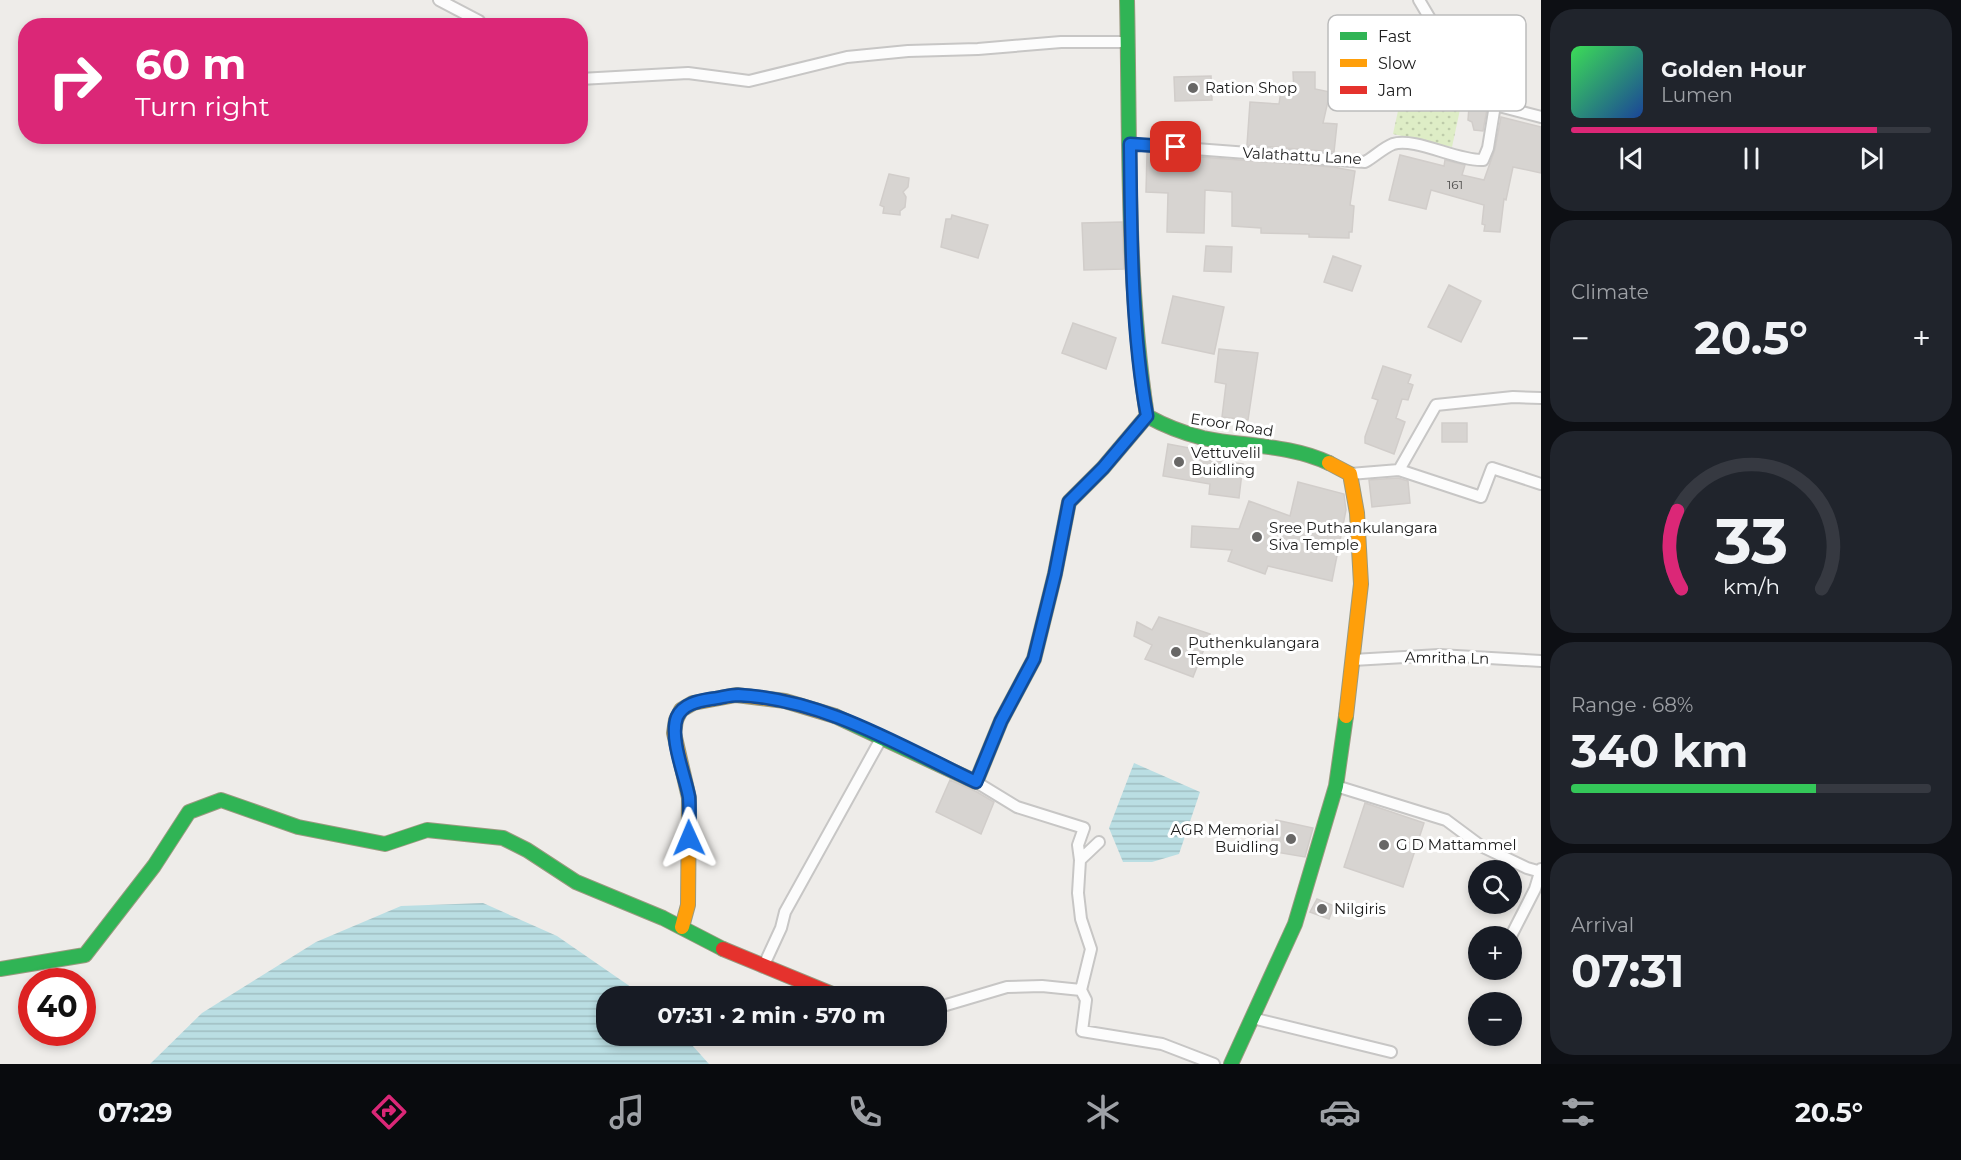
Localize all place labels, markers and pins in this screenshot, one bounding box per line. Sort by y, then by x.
place label: Ration Shop [1205,78,1297,97]
marker: Ration Shop [1186,81,1200,95]
pin [1150,121,1201,172]
place label: Vettuvelil Buidling [1191,443,1261,479]
marker: Vettuvelil Buidling [1172,455,1186,469]
place label: Sree Puthankulangara Siva Temple [1269,518,1437,554]
marker: Sree Puthankulangara Siva Temple [1250,530,1264,544]
place label: Puthenkulangara Temple [1188,633,1320,669]
marker: Puthenkulangara Temple [1169,645,1183,659]
place label: AGR Memorial Buidling [1171,820,1279,856]
marker: AGR Memorial Buidling [1284,832,1298,846]
place label: G D Mattammel [1396,835,1516,854]
marker: G D Mattammel [1377,838,1391,852]
place label: Nilgiris [1334,899,1386,918]
marker: Nilgiris [1315,902,1329,916]

